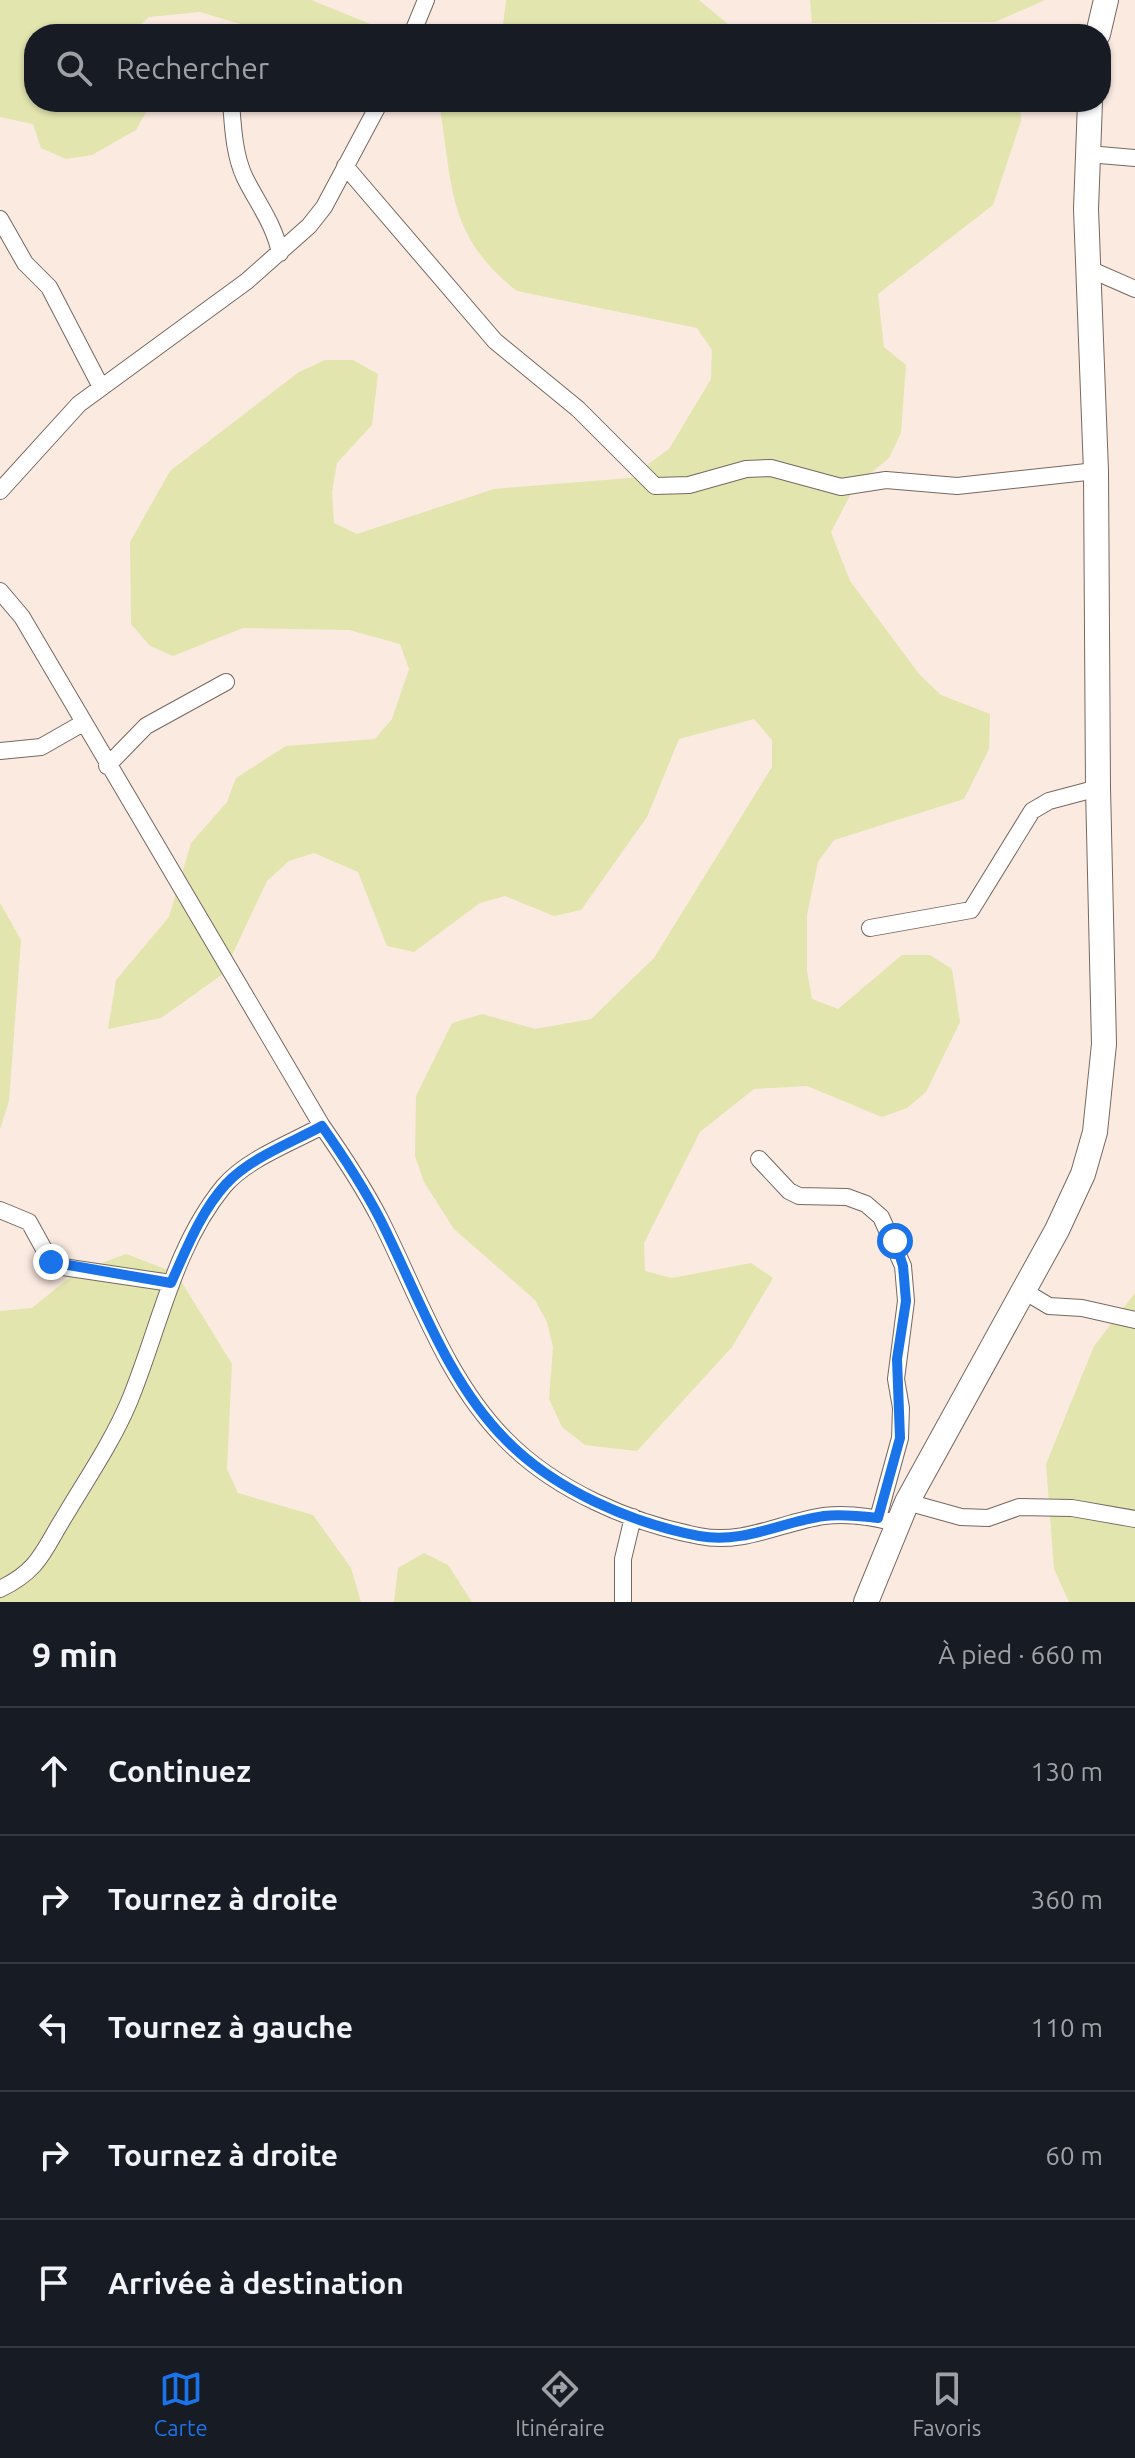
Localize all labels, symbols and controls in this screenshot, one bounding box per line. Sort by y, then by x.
search box [24,24,1111,112]
icon: search [52,46,96,90]
text: Rechercher [116,51,269,85]
route start [877,1223,913,1259]
route end [33,1244,69,1280]
text: 9 min [32,1635,118,1673]
text: À pied · 660 m [938,1640,1103,1669]
icon: ahead [32,1749,76,1793]
text: Continuez [108,1754,251,1788]
text: 130 m [1031,1757,1103,1786]
icon: right [32,1877,76,1921]
text: Tournez à droite [108,1882,338,1916]
text: 360 m [1031,1885,1103,1914]
icon: left [32,2005,76,2049]
text: Tournez à gauche [108,2010,353,2044]
text: 110 m [1031,2013,1103,2042]
icon: right [32,2133,76,2177]
text: Tournez à droite [108,2138,338,2172]
text: 60 m [1045,2141,1103,2170]
icon: arrive [32,2261,76,2305]
text: Arrivée à destination [108,2266,404,2300]
tab: Carte [154,2367,208,2440]
tab: Itinéraire [515,2367,605,2440]
tab: Favoris [912,2367,981,2440]

